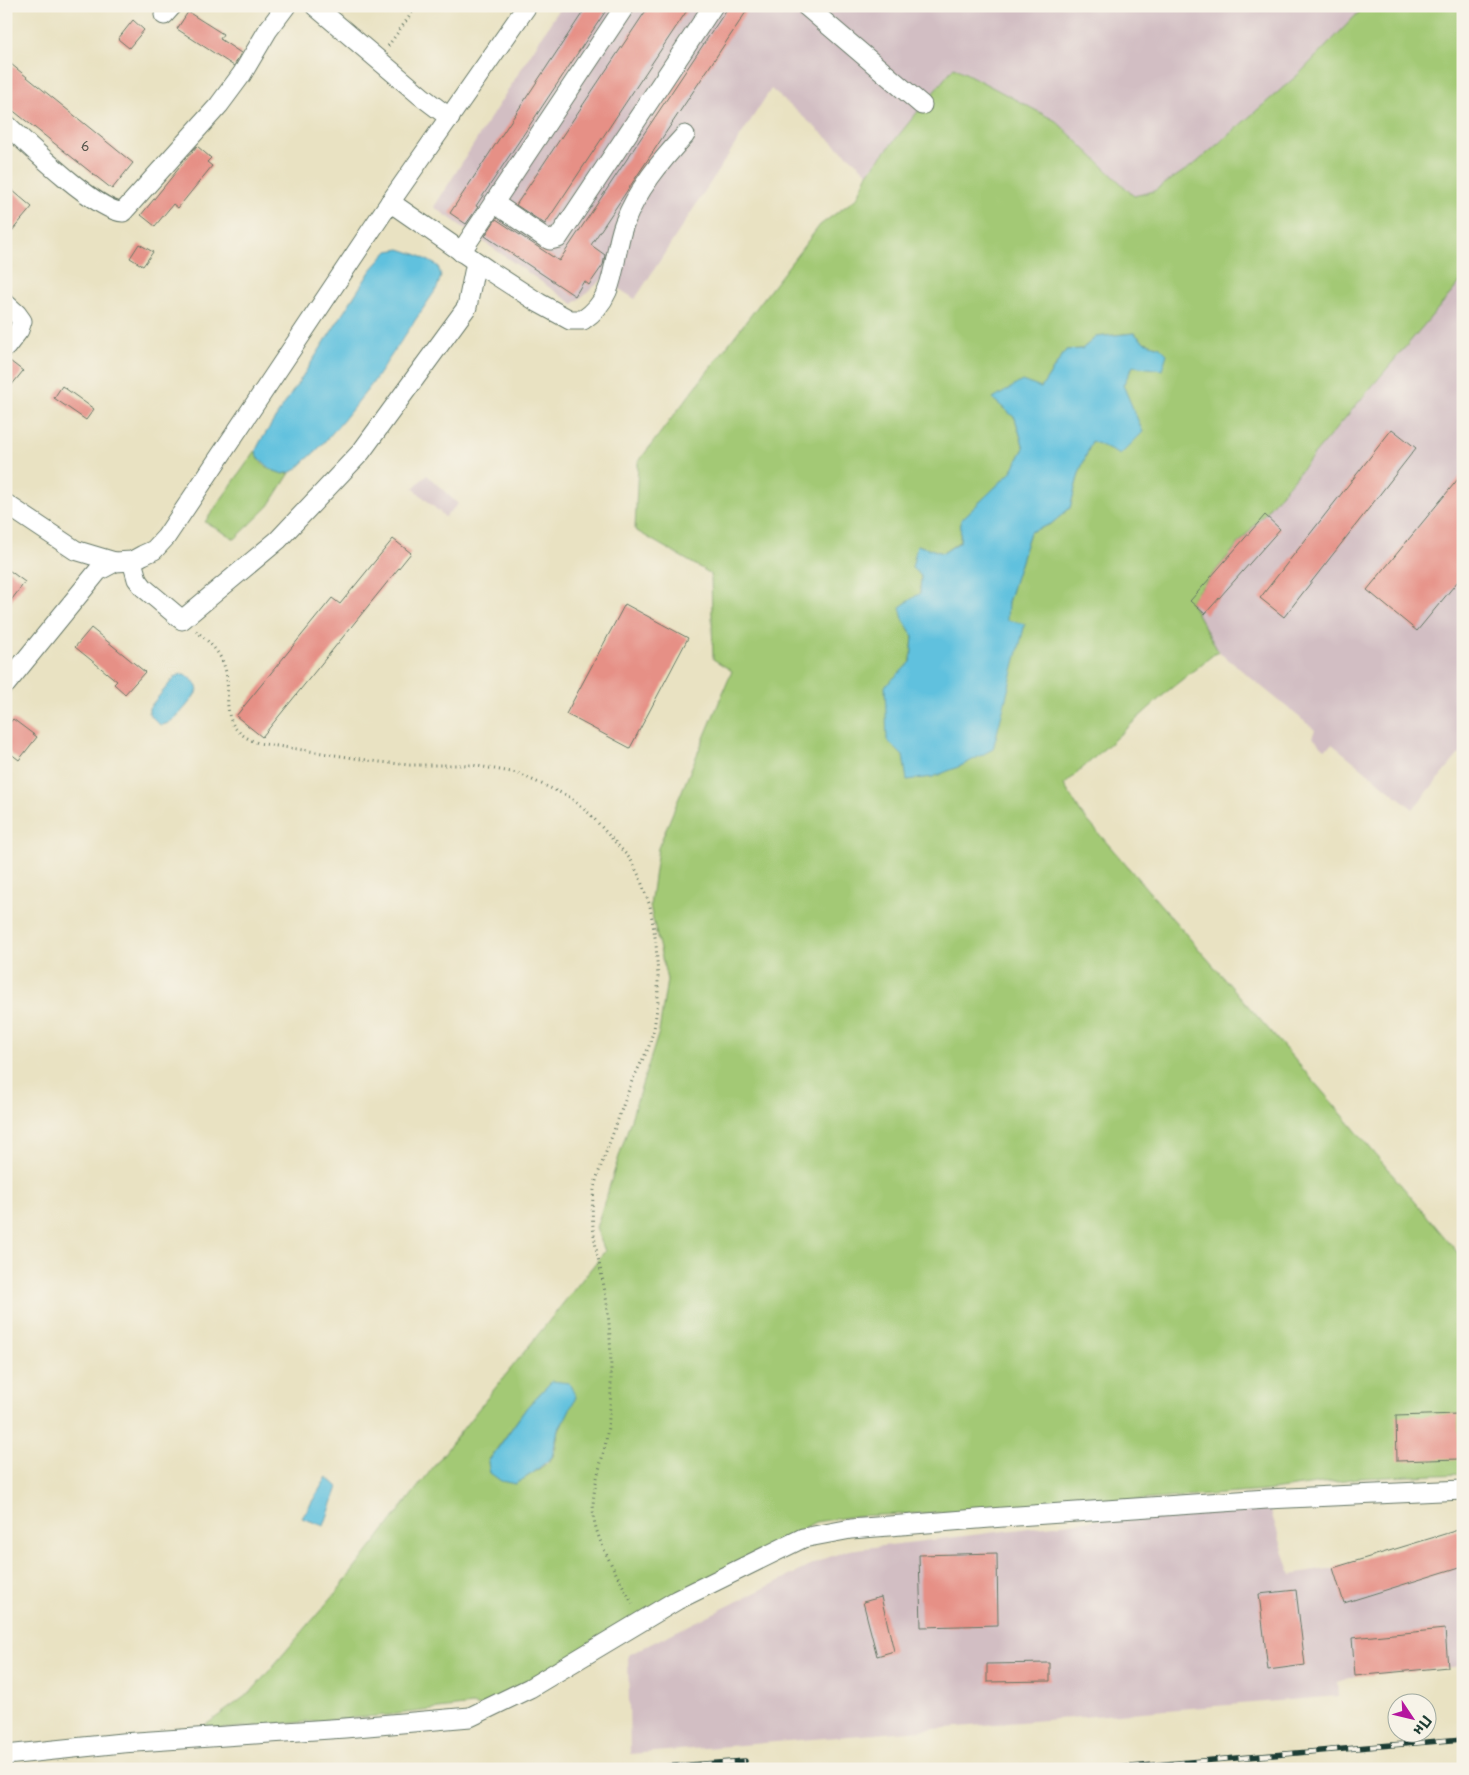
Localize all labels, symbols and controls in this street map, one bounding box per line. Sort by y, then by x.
house number: 6 [81,137,89,155]
north arrow [1386,1692,1436,1742]
text: Пн [1409,1711,1437,1740]

